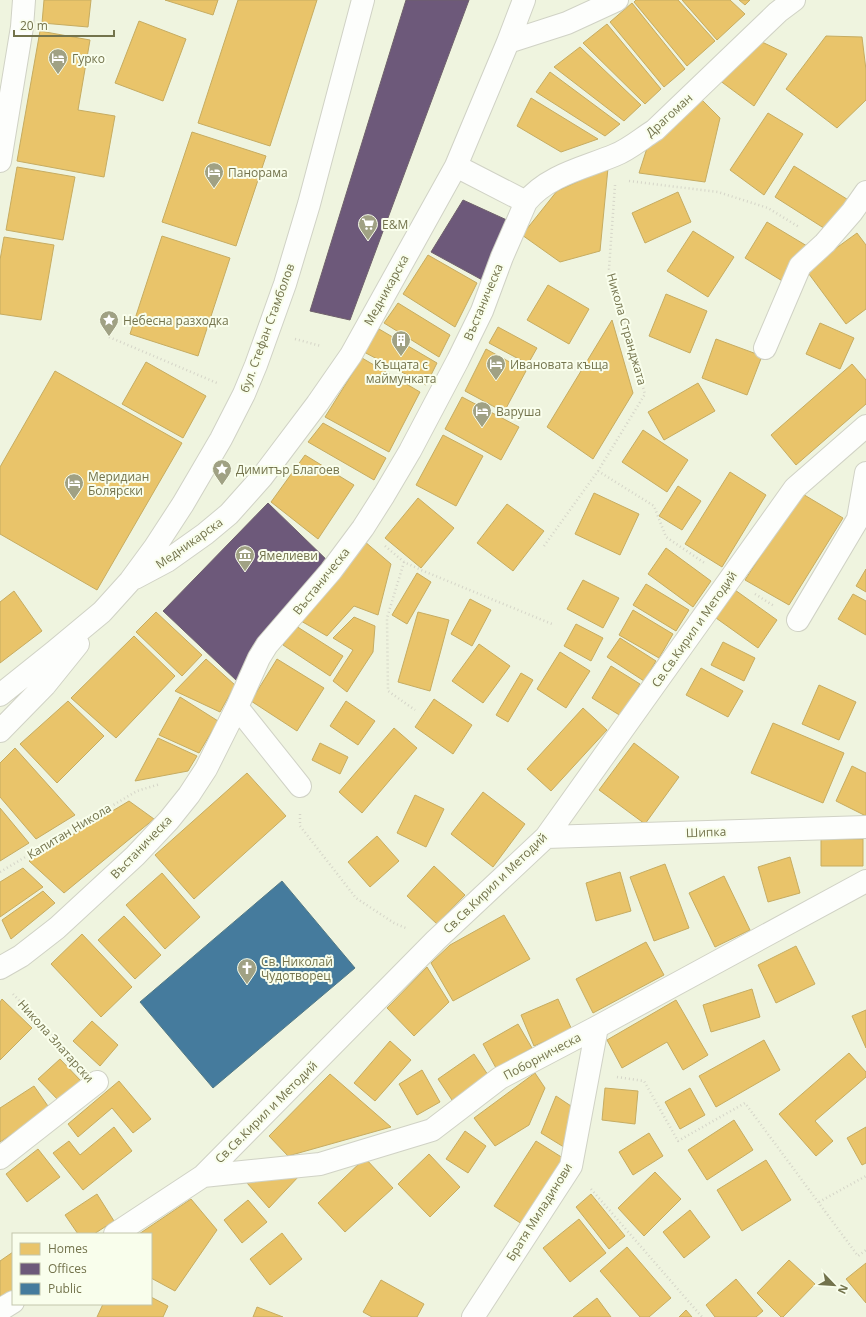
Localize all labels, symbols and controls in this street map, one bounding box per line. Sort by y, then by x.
scale bar [14,12,114,38]
text: 20 m [20,17,48,34]
hotel icon: Гурко [47,47,69,75]
place label: Гурко [72,50,105,67]
street label: Драгоман [642,89,696,141]
hotel icon: Панорама [203,161,225,189]
place label: Панорама [228,164,288,181]
supermarket icon: Е&М [357,213,379,241]
place label: Е&М [382,216,408,233]
street label: Медникарска [360,252,412,328]
street label: бул. Стефан Стамболов [236,261,298,395]
street label: Въстаническа [459,261,507,343]
street label: Никола Странджата [603,271,651,387]
place icon: Небесна разходка [98,309,120,337]
place label: Небесна разходка [123,312,229,329]
building icon: Къщата с маймунката [390,329,412,357]
hotel icon: Ивановата къща [485,353,507,381]
place label: Къщата с маймунката [366,356,436,387]
place label: Ивановата къща [510,356,608,373]
hotel icon: Варуша [471,400,493,428]
place label: Варуша [496,403,541,420]
place icon: Димитър Благоев [211,458,233,486]
place label: Димитър Благоев [236,461,340,478]
place label: Меридиан Болярски [88,468,149,499]
hotel icon: Меридиан Болярски [63,472,85,500]
street label: Медникарска [152,514,226,572]
museum icon: Ямелиеви [234,544,256,572]
street label: Въстаническа [289,544,353,618]
place label: Ямелиеви [259,547,318,564]
street label: Св.Св.Кирил и Методий [647,567,741,691]
street label: Капитан Никола [24,799,114,863]
street label: Въстаническа [106,812,176,882]
street label: Шипка [686,823,726,841]
street label: Св.Св.Кирил и Методий [439,829,551,937]
place label: Св. Николай Чудотворец [261,953,333,984]
church icon: Св. Николай Чудотворец [236,957,258,985]
street label: Никола Златарски [14,996,98,1086]
street label: Поборническа [500,1028,584,1084]
street label: Св.Св.Кирил и Методий [211,1057,321,1167]
street label: Братя Миладинови [502,1160,576,1264]
legend [12,1233,152,1305]
text: Homes [48,1240,88,1257]
text: Offices [48,1260,87,1277]
north arrow [814,1265,854,1305]
text: Public [48,1280,82,1297]
text: N [835,1282,852,1297]

